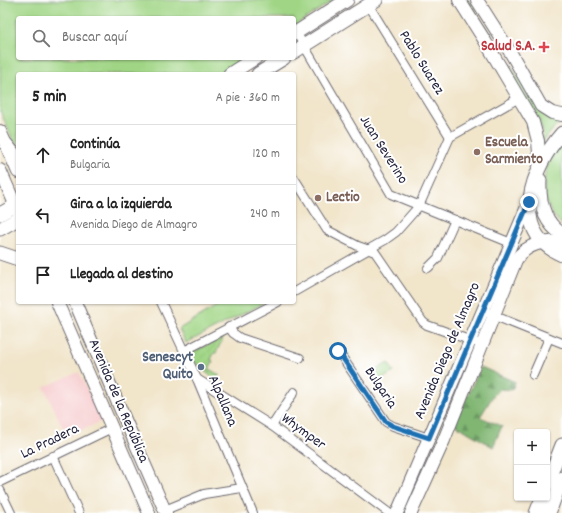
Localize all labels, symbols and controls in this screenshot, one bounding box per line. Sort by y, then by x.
search box [16,16,296,60]
icon: search [30,27,52,49]
text: Buscar aquí [62,27,127,49]
street label: Pablo Suarez [393,27,450,100]
place label: Salud S.A. [481,36,535,58]
marker: Salud S.A. [538,41,550,53]
text: 5 min [32,86,66,110]
text: A pie · 360 m [216,89,280,108]
street label: Juan Severino [353,111,413,189]
place label: Escuela Sarmiento [485,132,543,171]
text: Continúa [70,134,120,156]
icon: ahead [32,144,54,166]
text: 120 m [252,145,280,164]
marker: Escuela Sarmiento [472,147,482,157]
text: Bulgaria [70,156,110,175]
place label: Lectio [326,187,360,209]
marker: Lectio [313,193,323,203]
route end [520,193,538,211]
text: Gira a la izquierda [70,194,171,216]
icon: left [32,204,54,226]
text: 240 m [250,205,280,224]
text: Avenida Diego de Almagro [70,216,197,235]
icon: arrive [32,264,54,286]
text: Llegada al destino [70,264,173,286]
street label: Avenida Diego de Almagro [409,279,487,423]
street label: Avenida de la República [82,336,154,467]
route start [329,342,347,360]
place label: Senescyt Quito [142,347,193,386]
marker: Senescyt Quito [196,362,206,372]
street label: Bulgaria [358,363,403,414]
street label: Alpallana [201,372,243,431]
street label: Whymper [276,408,330,456]
street label: La Pradera [17,418,84,466]
map controls [514,429,550,501]
button: + [514,429,550,465]
button: − [514,465,550,501]

